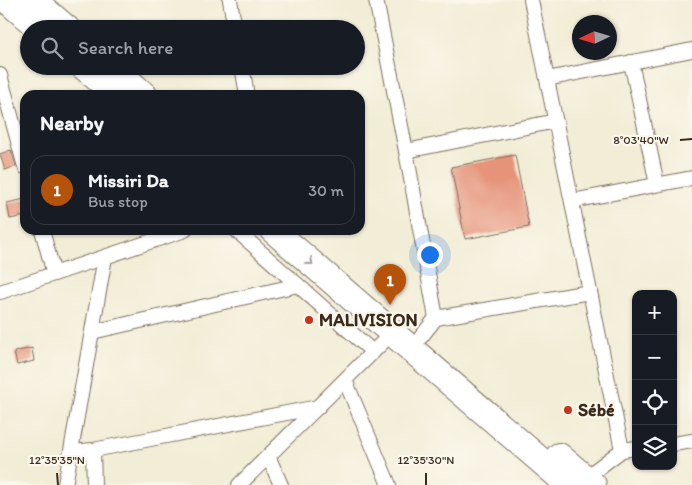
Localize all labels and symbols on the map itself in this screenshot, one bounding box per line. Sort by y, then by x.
north arrow [572,15,617,60]
text: 8°03'40"W [613,133,669,147]
your location [417,242,443,268]
one-way arrow [304,256,313,265]
pin: 1 [374,264,406,305]
place label: MALIVISION [319,309,418,331]
marker: MALIVISION [303,314,315,326]
place label: Sébé [578,399,615,421]
marker: Sébé [562,404,574,416]
text: 12°35'35"N [29,453,85,467]
text: 12°35'30"N [398,453,454,467]

